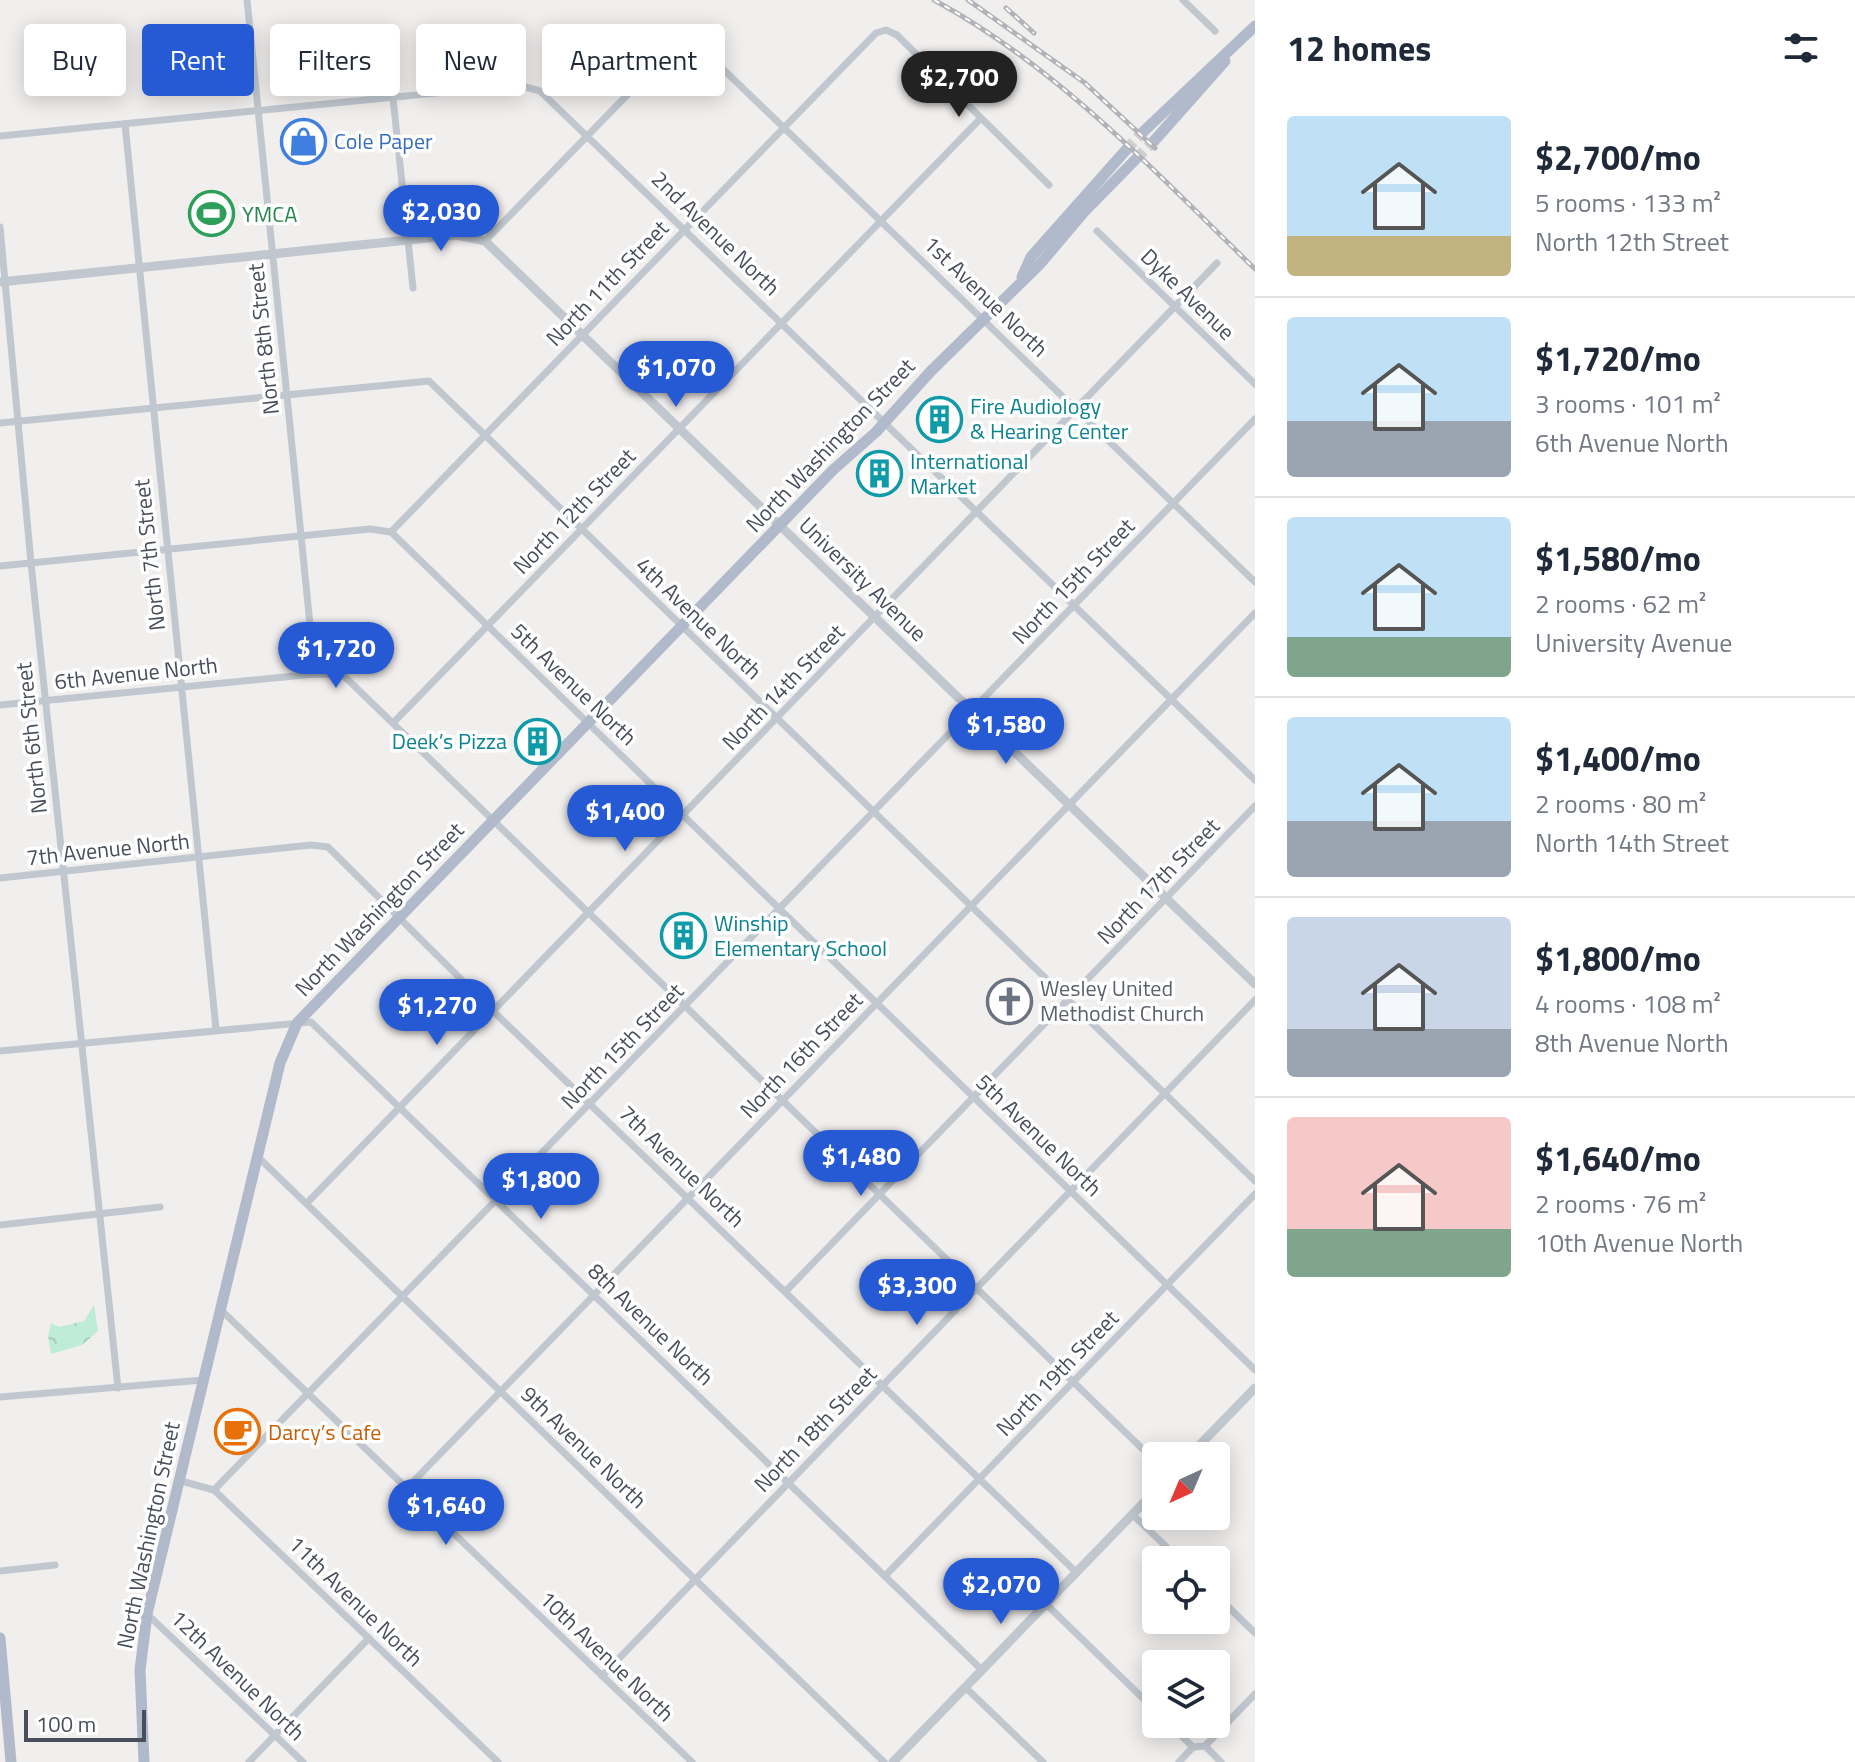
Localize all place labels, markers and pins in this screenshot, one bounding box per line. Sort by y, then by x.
pin: $2,700 [894,51,1024,119]
shop icon: Cole Paper [279,117,327,165]
place label: Cole Paper [334,124,433,158]
pin: $2,030 [376,185,506,253]
sports icon: YMCA [187,190,235,238]
place label: YMCA [242,197,297,231]
pin: $1,070 [611,341,741,409]
place label: Fire Audiology & Hearing Center [970,389,1129,448]
building icon: Fire Audiology & Hearing Center [915,395,963,443]
place label: International Market [910,444,1029,503]
building icon: International Market [855,450,903,498]
pin: $1,720 [271,622,401,690]
pin: $1,580 [941,698,1071,766]
building icon: Deek’s Pizza [514,717,562,765]
place label: Deek’s Pizza [392,724,507,758]
pin: $1,400 [560,785,690,853]
place label: Winship Elementary School [714,906,887,965]
building icon: Winship Elementary School [659,912,707,960]
place label: Wesley United Methodist Church [1040,971,1204,1030]
church icon: Wesley United Methodist Church [985,977,1033,1025]
pin: $1,270 [372,979,502,1047]
pin: $1,480 [796,1130,926,1198]
pin: $1,800 [476,1153,606,1221]
pin: $3,300 [852,1259,982,1327]
cafe icon: Darcy’s Cafe [213,1408,261,1456]
place label: Darcy’s Cafe [268,1415,381,1449]
pin: $1,640 [381,1479,511,1547]
pin: $2,070 [936,1558,1066,1626]

